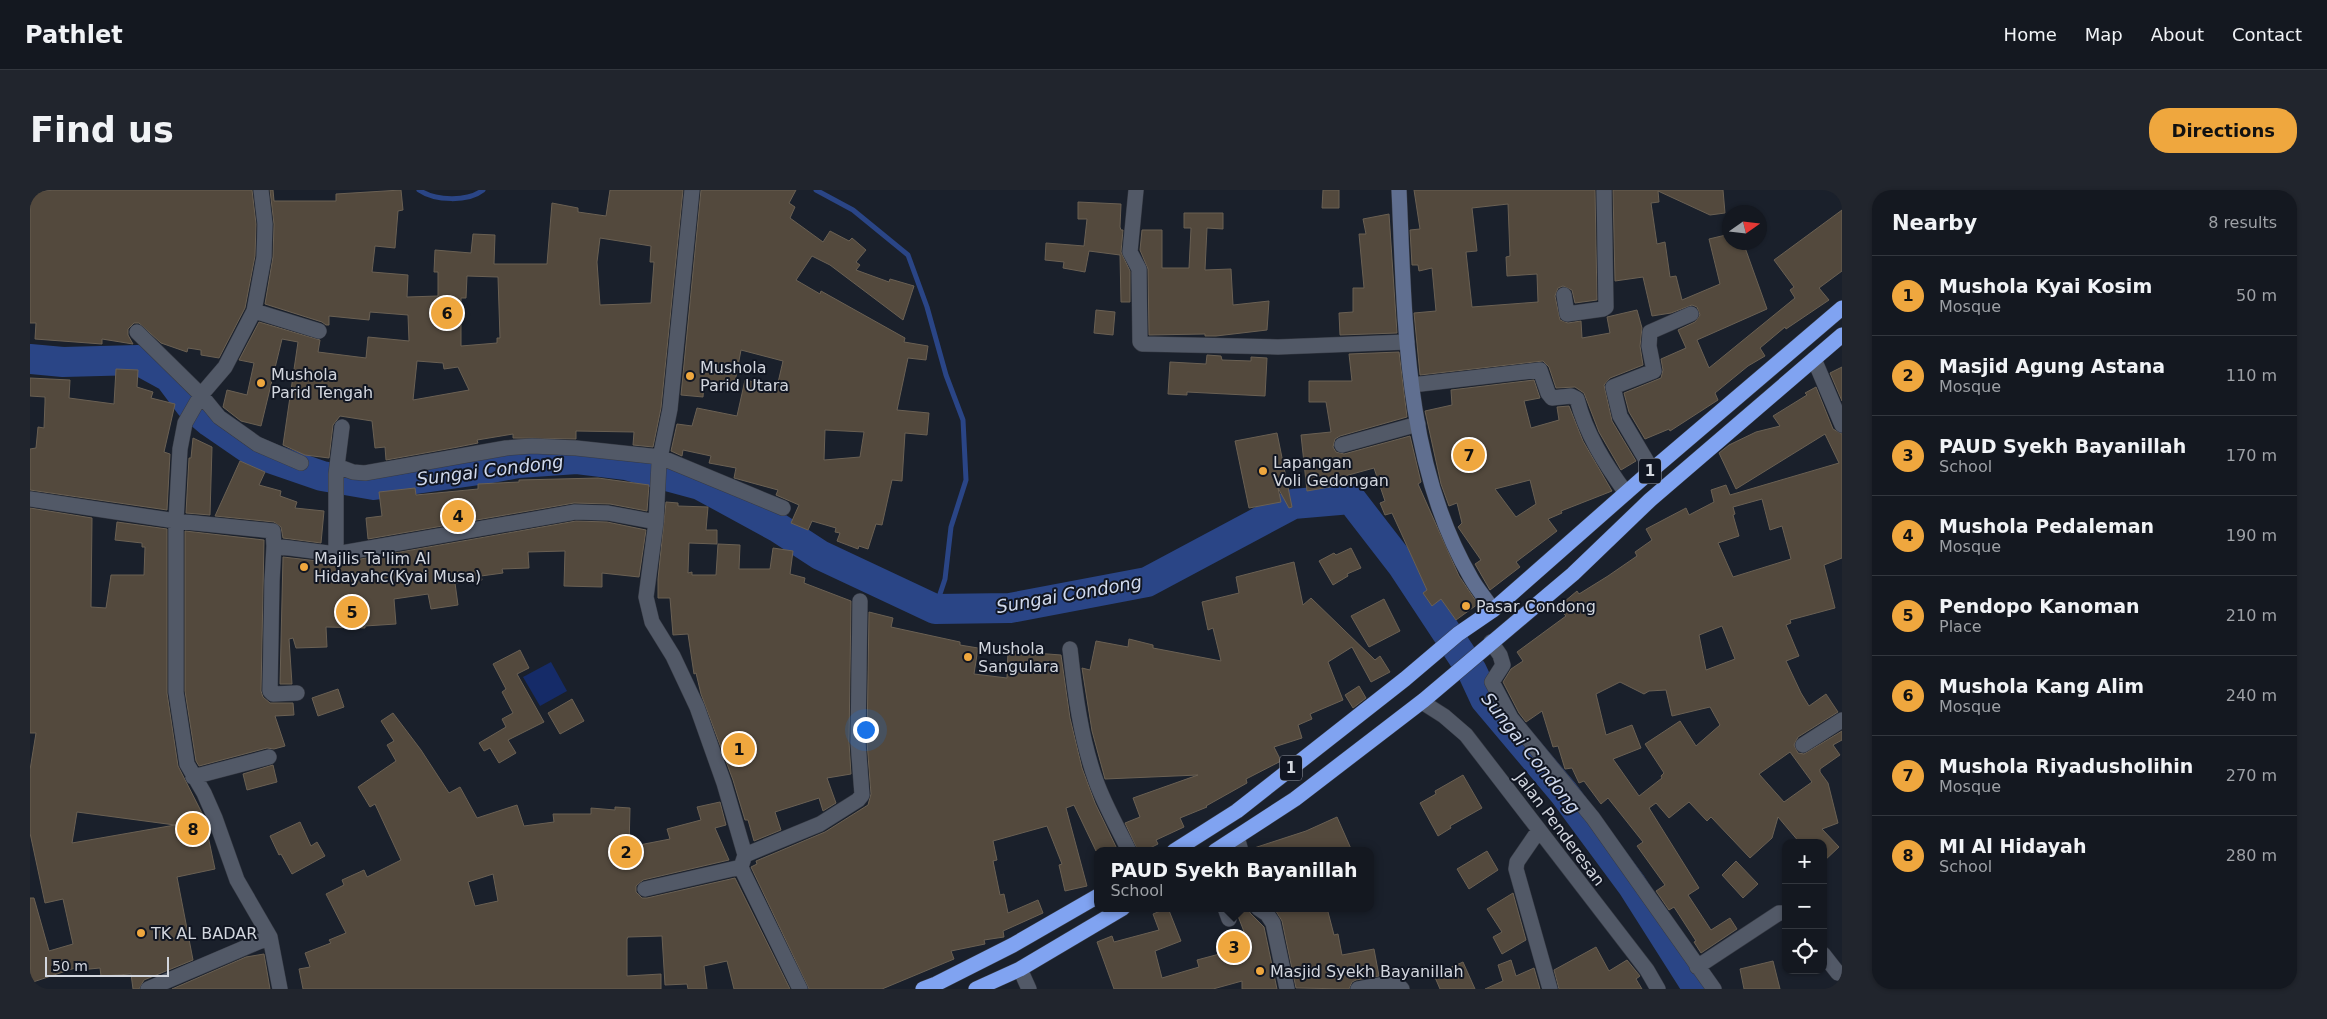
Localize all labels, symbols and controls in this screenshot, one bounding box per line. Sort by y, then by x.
text: Pathlet [25,21,123,49]
text: Home [2004,24,2057,45]
text: Map [2085,24,2123,45]
text: About [2151,24,2204,45]
text: Contact [2232,24,2302,45]
button: Directions [2149,108,2297,153]
text: Find us [30,110,174,150]
north arrow [1722,205,1767,250]
text: Nearby [1892,211,1977,235]
text: 8 results [2208,213,2277,232]
text: Mushola Kyai Kosim [1939,275,2152,297]
text: 1 [1902,286,1914,305]
text: 50 m [2236,286,2277,305]
pin: 6 [431,294,463,332]
text: Mosque [1939,297,2001,316]
text: Masjid Agung Astana [1939,355,2165,377]
place label: Mushola Parid Utara [700,358,789,395]
place label: Mushola Parid Tengah [271,365,373,402]
text: 2 [1902,366,1914,385]
text: 110 m [2226,366,2277,385]
marker: Mushola Parid Utara [684,370,696,382]
marker: Mushola Parid Tengah [255,377,267,389]
text: Mosque [1939,377,2001,396]
text: PAUD Syekh Bayanillah [1939,435,2186,457]
pin: 7 [1453,436,1485,474]
text: 3 [1902,446,1914,465]
text: 170 m [2226,446,2277,465]
water label: Sungai Condong [415,451,565,489]
place label: Lapangan Voli Gedongan [1273,453,1389,490]
text: School [1939,457,1992,476]
road number: 1 [1639,458,1661,484]
marker: Lapangan Voli Gedongan [1257,465,1269,477]
pin: 4 [442,497,474,535]
text: Mushola Pedaleman [1939,515,2154,537]
text: 4 [1902,526,1914,545]
text: 190 m [2226,526,2277,545]
text: Mosque [1939,537,2001,556]
place label: Majlis Ta'lim Al Hidayahc(Kyai Musa) [314,549,481,586]
marker: Majlis Ta'lim Al Hidayahc(Kyai Musa) [298,561,310,573]
water label: Sungai Condong [994,571,1144,617]
pin: 5 [336,593,368,631]
text: Pendopo Kanoman [1939,595,2140,617]
place label: Pasar Condong [1476,597,1596,616]
marker: Pasar Condong [1460,600,1472,612]
text: 5 [1902,606,1914,625]
text: 210 m [2226,606,2277,625]
text: Place [1939,617,1982,636]
place label: Mushola Sangulara [978,639,1059,676]
marker: Mushola Sangulara [962,651,974,663]
text: Mushola Kang Alim [1939,675,2144,697]
text: 6 [1902,686,1914,705]
text: 240 m [2226,686,2277,705]
water label: Sungai Condong [1477,688,1585,818]
text: Mosque [1939,697,2001,716]
your location [853,717,879,743]
pin: 1 [723,730,755,768]
text: Mushola Riyadusholihin [1939,755,2193,777]
road number: 1 [1280,756,1302,780]
text: 7 [1902,766,1914,785]
text: 270 m [2226,766,2277,785]
street label: Jalan Penderesan [1510,768,1609,890]
text: Mosque [1939,777,2001,796]
pin: 8 [177,810,209,848]
pin: 2 [610,833,642,871]
text: MI Al Hidayah [1939,835,2086,857]
map controls [1782,839,1827,974]
button: + [1782,839,1827,884]
text: 8 [1902,846,1914,865]
text: 280 m [2226,846,2277,865]
popup [1094,847,1374,912]
text: School [1939,857,1992,876]
text: PAUD Syekh Bayanillah [1110,859,1358,881]
text: School [1110,881,1164,900]
button: − [1782,884,1827,929]
place label: TK AL BADAR [150,924,257,943]
marker: TK AL BADAR [135,927,147,939]
pin: 3 [1218,928,1250,966]
button: locate [1782,929,1827,974]
scale bar [45,954,169,977]
text: 50 m [52,958,88,974]
place label: Masjid Syekh Bayanillah [1270,962,1464,981]
marker: Masjid Syekh Bayanillah [1254,965,1266,977]

